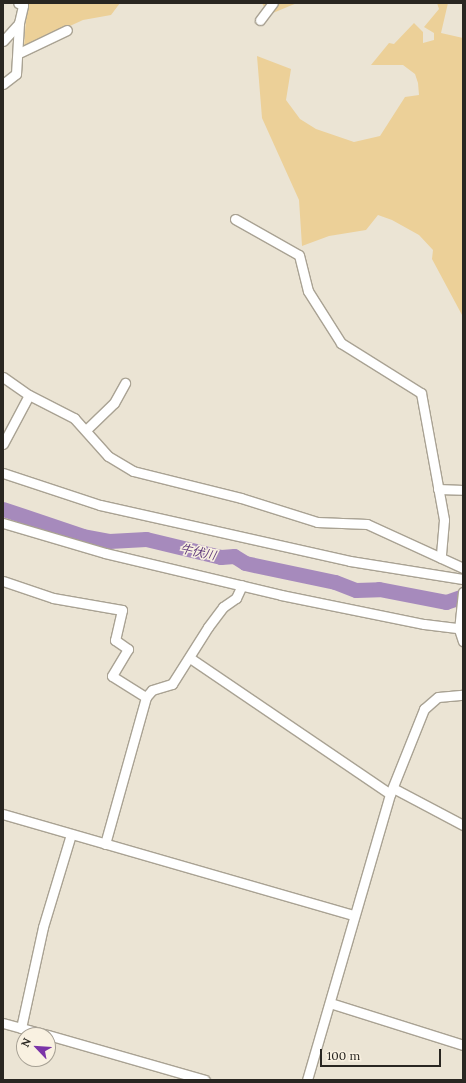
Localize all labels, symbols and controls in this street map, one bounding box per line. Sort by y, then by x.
water label: 牛伏川 [179,541,217,563]
north arrow [16,1027,56,1067]
text: N [18,1036,34,1049]
scale bar [322,1041,443,1067]
text: 100 m [327,1048,360,1063]

